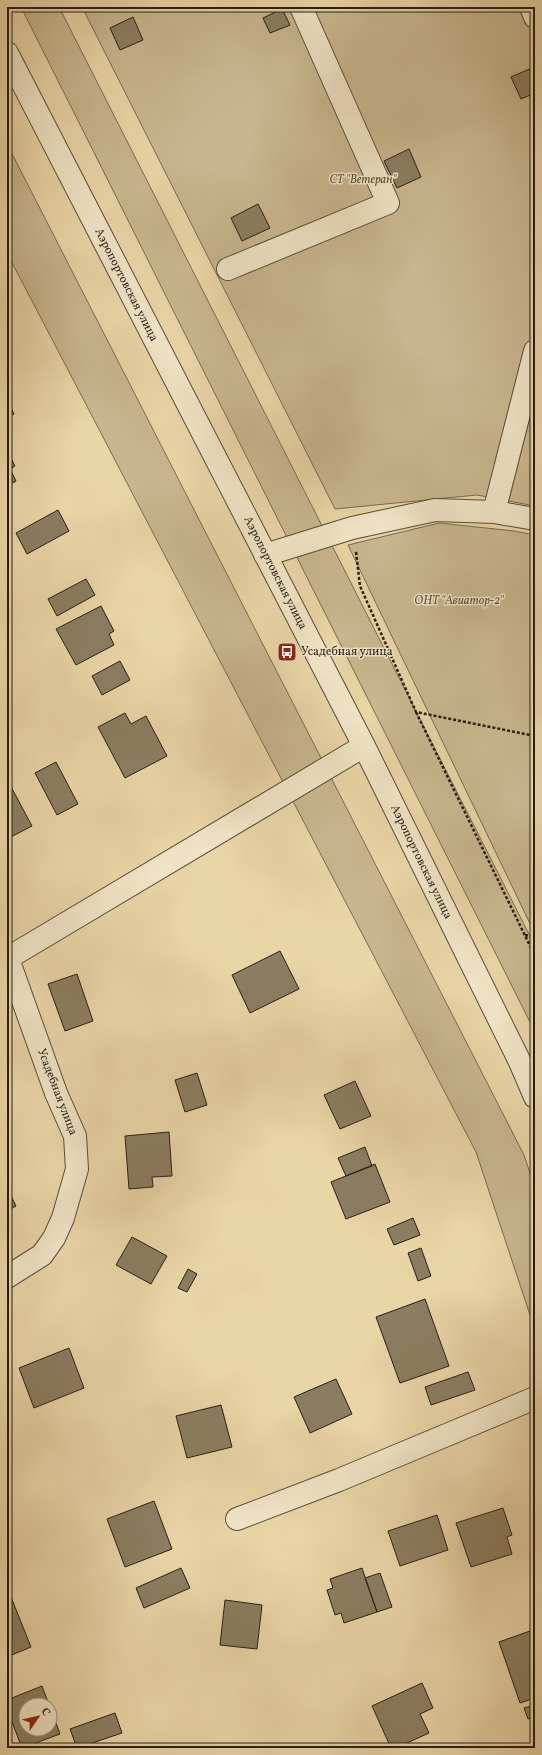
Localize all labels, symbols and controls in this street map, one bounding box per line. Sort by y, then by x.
park label: СТ "Ветеран" [329,172,398,188]
street label: Аэропортовская улица [90,226,162,344]
street label: Аэропортовская улица [239,514,311,632]
park label: ОНТ "Авиатор-2" [414,593,505,609]
bus stop icon: Усадебная улица [276,641,298,663]
place label: Усадебная улица [301,644,393,660]
street label: Аэропортовская улица [386,802,456,922]
street label: Усадебная улица [33,1046,81,1138]
north arrow [18,1697,58,1737]
text: С [37,1705,53,1719]

